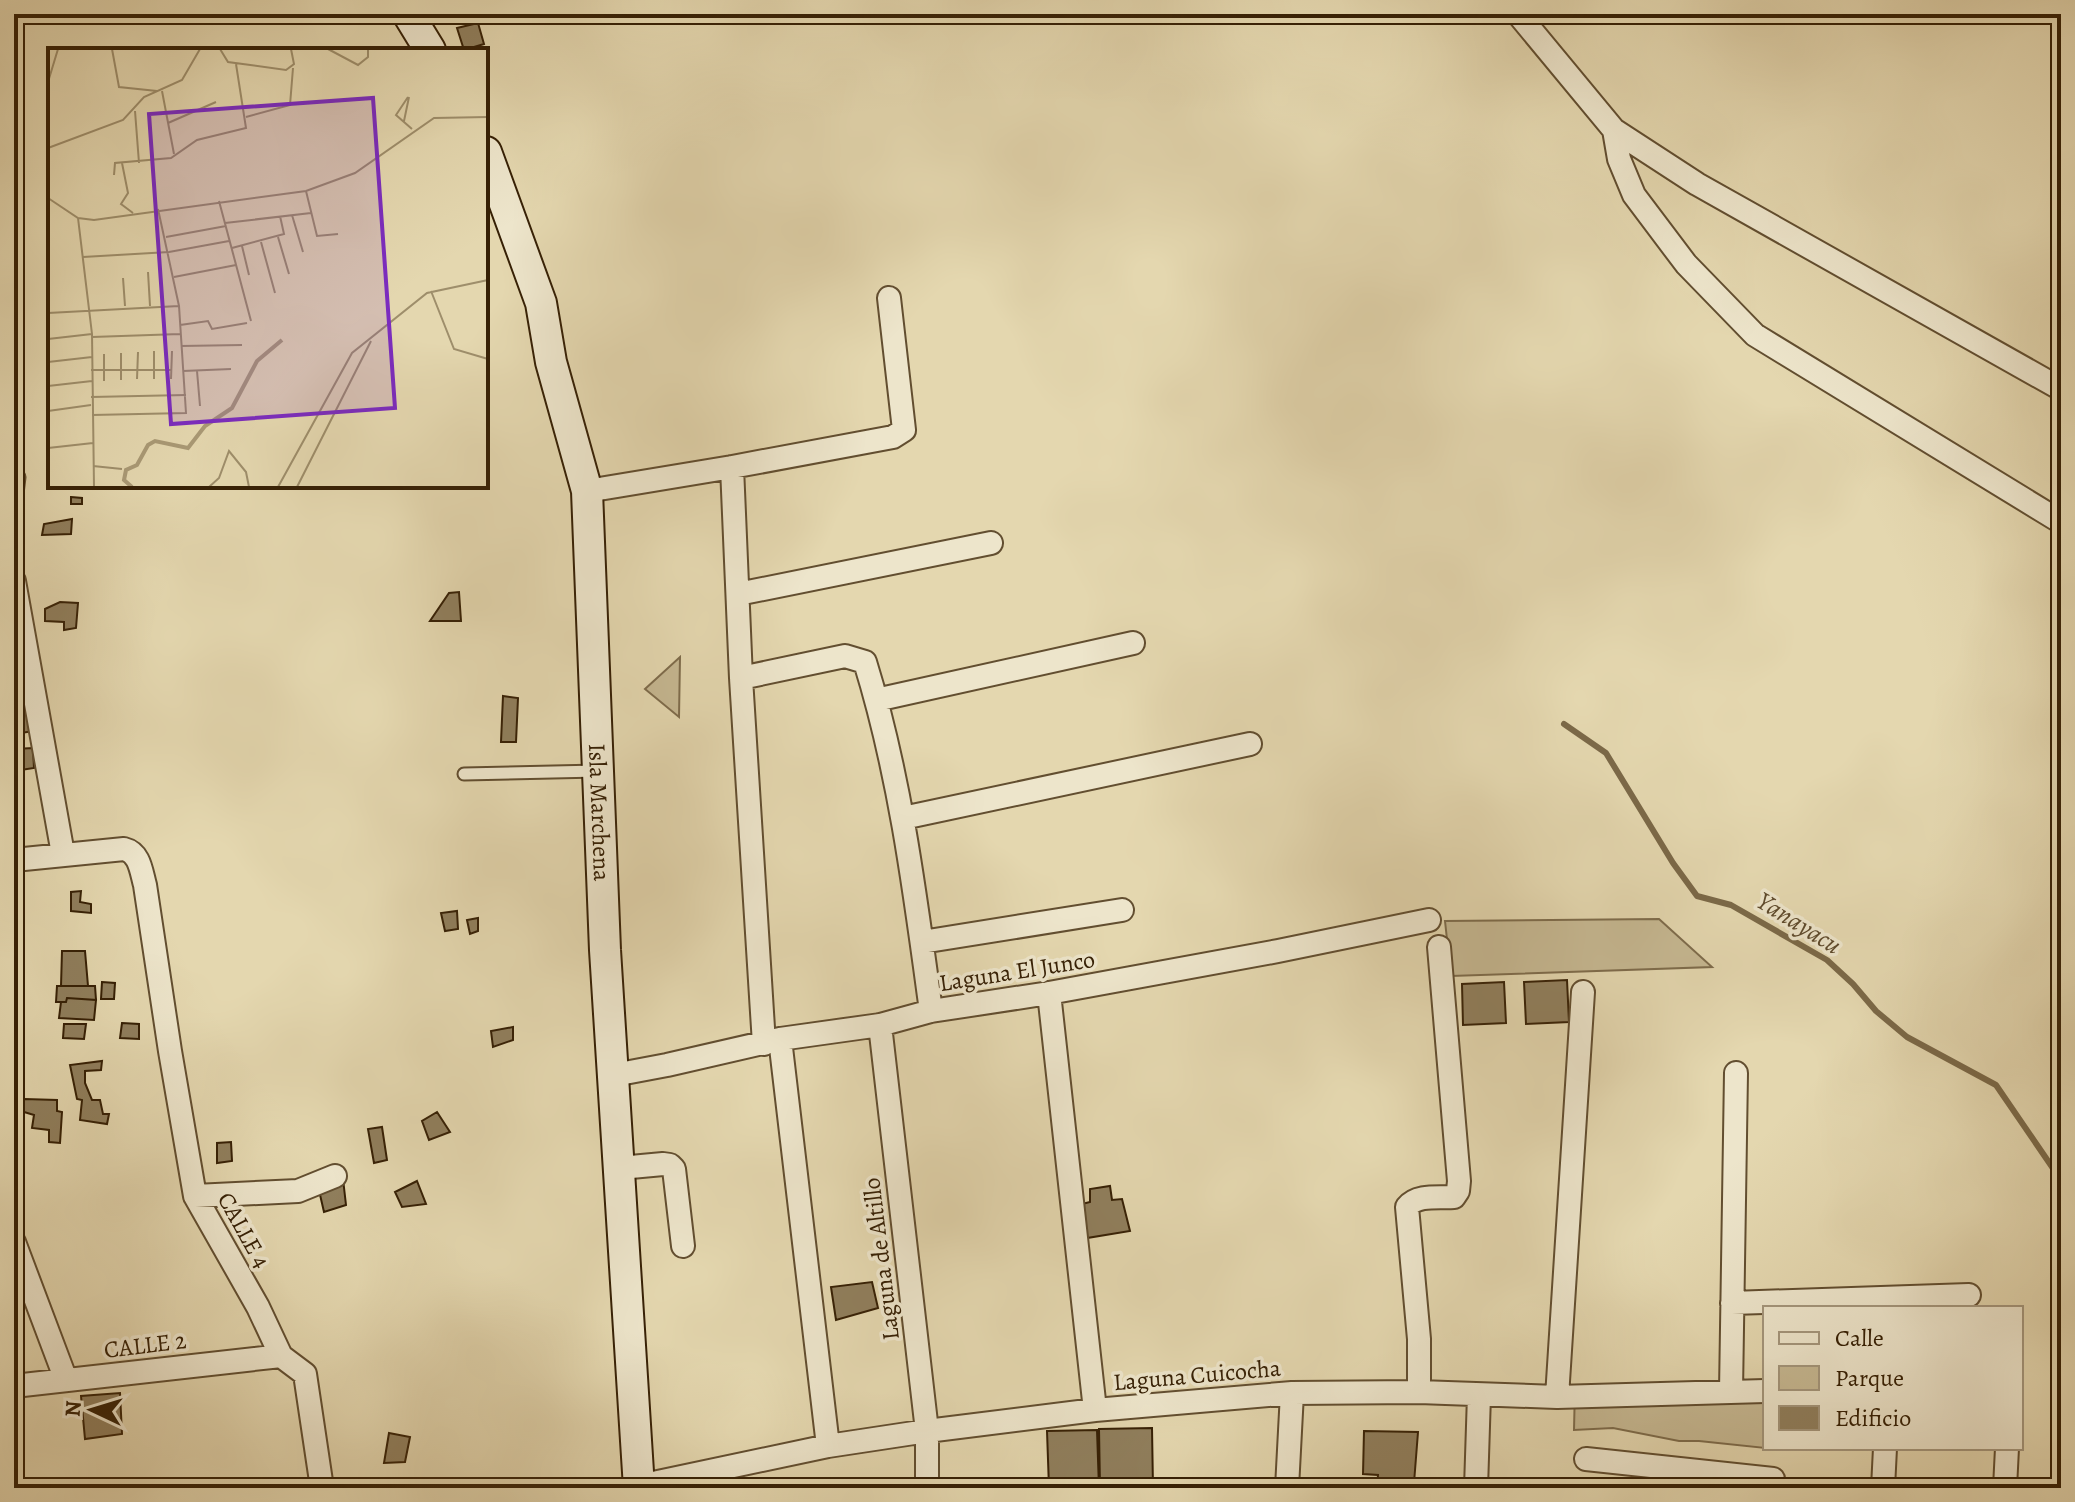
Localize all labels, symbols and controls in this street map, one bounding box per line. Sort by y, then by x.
inset map [48,48,488,488]
street label: Isla Marchena [581,743,618,883]
water label: Yanayacu [1750,883,1848,963]
street label: Laguna El Junco [937,943,1097,999]
street label: Laguna de Altillo [855,1176,907,1342]
street label: CALLE 4 [210,1186,278,1274]
legend [1763,1306,2023,1450]
text: Calle [1835,1322,1884,1354]
street label: CALLE 2 [102,1324,188,1366]
street label: Laguna Cuicocha [1112,1352,1283,1398]
text: Parque [1835,1362,1904,1394]
north arrow [52,1370,132,1450]
text: N [58,1400,89,1418]
text: Edificio [1835,1402,1911,1434]

